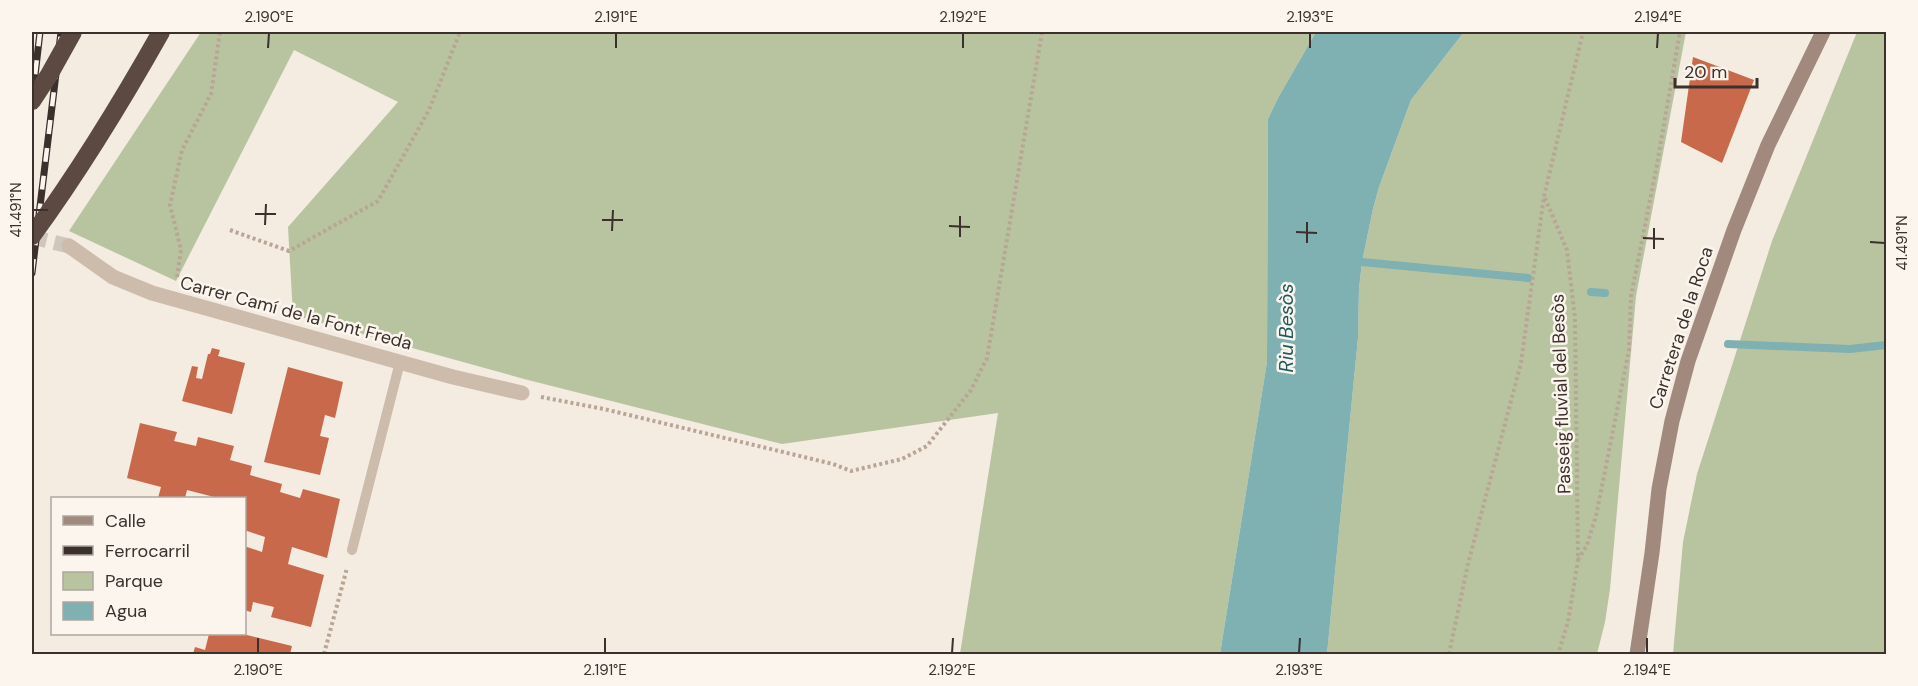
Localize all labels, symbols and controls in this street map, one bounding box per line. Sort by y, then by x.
text: 2.190°E [244,7,294,27]
text: 2.191°E [594,7,638,27]
text: 2.192°E [939,7,987,27]
text: 2.193°E [1286,7,1334,27]
text: 2.194°E [1634,7,1682,27]
scale bar [1675,51,1758,89]
text: 20 m [1684,60,1727,84]
text: 41.491°N [6,182,26,238]
text: 41.491°N [1892,215,1912,271]
street label: Carretera de la Roca [1643,244,1719,412]
street label: Carrer Camí de la Font Freda [177,270,415,356]
water label: Riu Besòs [1273,283,1299,373]
street label: Passeig fluvial del Besòs [1546,294,1576,494]
legend [51,497,246,635]
text: Calle [105,509,146,533]
text: Ferrocarril [105,539,190,563]
text: Parque [105,569,163,593]
text: Agua [105,599,147,623]
text: 2.190°E [233,660,283,680]
text: 2.191°E [583,660,627,680]
text: 2.192°E [928,660,976,680]
text: 2.193°E [1275,660,1323,680]
text: 2.194°E [1623,660,1671,680]

